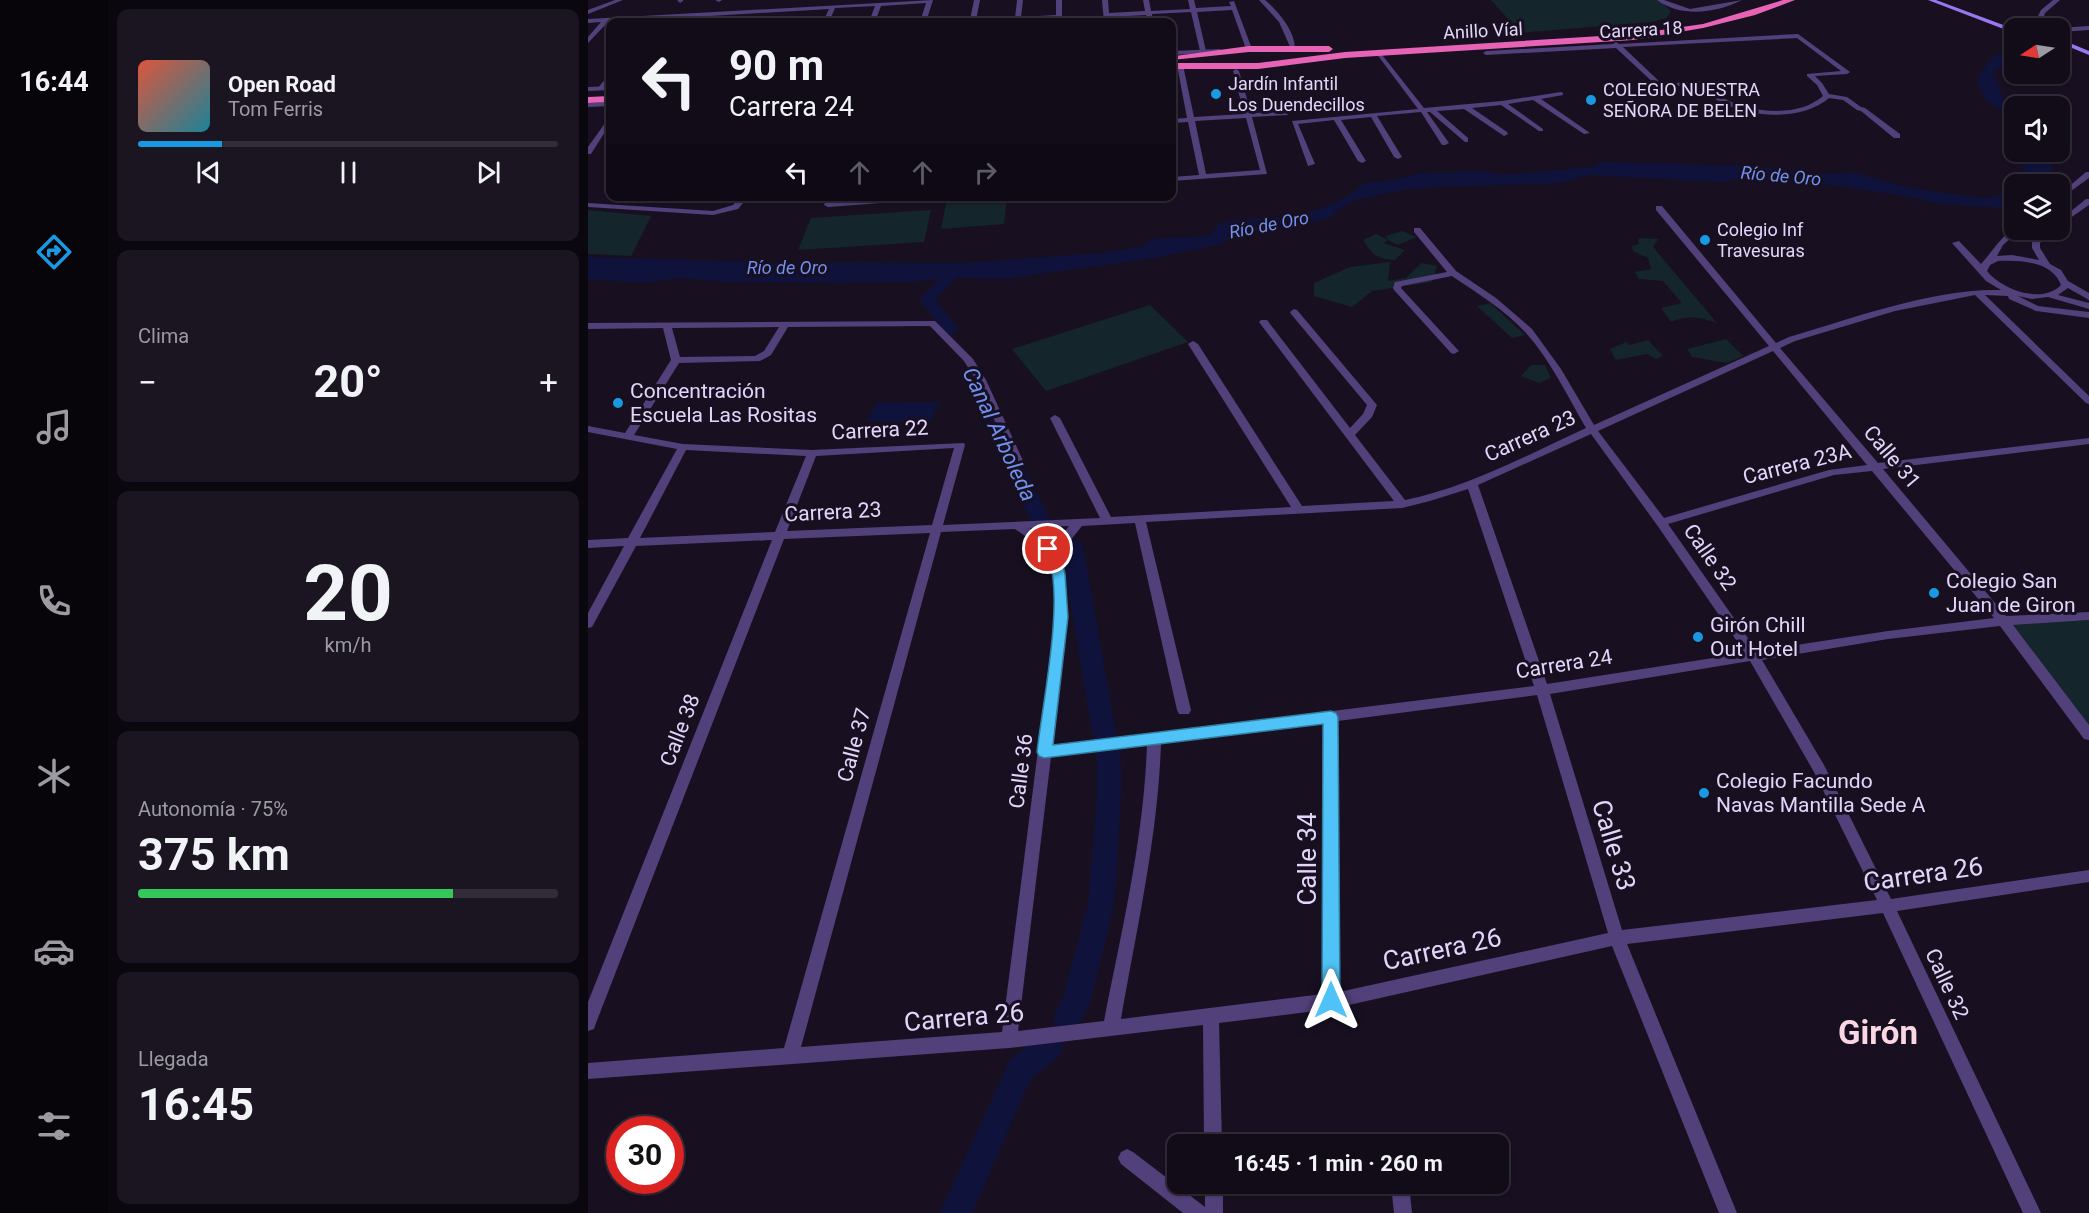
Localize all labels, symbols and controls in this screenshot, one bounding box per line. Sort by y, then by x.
street label: Carrera 18 [1599,17,1683,42]
street label: Anillo Víal [1443,18,1523,43]
north arrow [2004,18,2070,84]
map controls [2004,18,2070,240]
text: 90 m [729,41,824,90]
icon: left [630,42,708,120]
text: 16:44 [19,66,89,98]
text: Open Road [228,72,336,97]
place label: Jardín Infantil Los Duendecillos [1228,73,1365,115]
place label: COLEGIO NUESTRA SEÑORA DE BELEN [1603,79,1760,121]
marker: Jardín Infantil Los Duendecillos [1209,87,1223,101]
text: Carrera 24 [729,91,854,123]
marker: COLEGIO NUESTRA SEÑORA DE BELEN [1584,93,1598,107]
button: sound [2004,96,2070,162]
text: Tom Ferris [228,97,323,121]
icon: previous [192,156,225,189]
icon: pause [332,156,365,189]
icon: next [472,156,505,189]
icon: left [780,156,813,189]
icon: ahead [843,156,876,189]
icon: ahead [906,156,939,189]
icon: right [969,156,1002,189]
water label: Río de Oro [1740,162,1822,189]
button: layers [2004,174,2070,240]
water label: Río de Oro [1227,206,1311,243]
place label: Colegio Inf Travesuras [1717,219,1805,261]
icon: directions [33,231,75,273]
marker: Colegio Inf Travesuras [1698,233,1712,247]
water label: Río de Oro [747,257,827,278]
text: Clima [138,324,189,348]
text: 20° [313,355,383,408]
text: − [138,363,157,402]
text: + [539,363,558,402]
water label: Canal Arboleda [958,363,1042,505]
place label: Concentración Escuela Las Rositas [630,379,817,427]
marker: Concentración Escuela Las Rositas [611,396,625,410]
street label: Carrera 23 [1481,405,1579,467]
icon: music [33,406,75,448]
street label: Carrera 22 [831,415,929,445]
street label: Calle 31 [1859,420,1925,494]
street label: Carrera 23A [1740,439,1854,489]
street label: Carrera 23 [784,497,882,527]
street label: Calle 32 [1679,519,1742,595]
pin [1022,523,1073,574]
icon: arrive [1031,532,1064,565]
text: 20 [303,548,393,639]
place label: Colegio San Juan de Giron [1946,569,2075,617]
icon: phone [33,580,75,622]
marker: Colegio San Juan de Giron [1927,586,1941,600]
place label: Girón Chill Out Hotel [1710,613,1806,661]
marker: Girón Chill Out Hotel [1691,630,1705,644]
text: km/h [325,633,371,657]
street label: Carrera 24 [1514,645,1614,683]
street label: Calle 38 [655,691,705,769]
street label: Calle 37 [833,706,875,784]
street label: Calle 36 [1005,732,1037,810]
icon: climate [33,755,75,797]
place label: Colegio Facundo Navas Mantilla Sede A [1716,769,1926,817]
marker: Colegio Facundo Navas Mantilla Sede A [1697,786,1711,800]
street label: Calle 33 [1586,796,1642,894]
text: Autonomía · 75% [138,797,288,821]
street label: Calle 34 [1292,812,1322,906]
text: 375 km [138,828,290,881]
street label: Carrera 26 [1861,851,1985,897]
street label: Carrera 26 [1380,922,1504,976]
icon: car [33,930,75,972]
street label: Calle 32 [1920,945,1974,1023]
position arrow [1299,968,1363,1032]
street label: Carrera 26 [903,997,1025,1037]
district label: Girón [1838,1013,1918,1052]
text: Llegada [138,1047,209,1071]
text: 16:45 [138,1078,254,1131]
icon: filters [33,1105,75,1147]
speed limit sign: 30 [606,1116,684,1194]
text: 16:45 · 1 min · 260 m [1233,1151,1443,1176]

